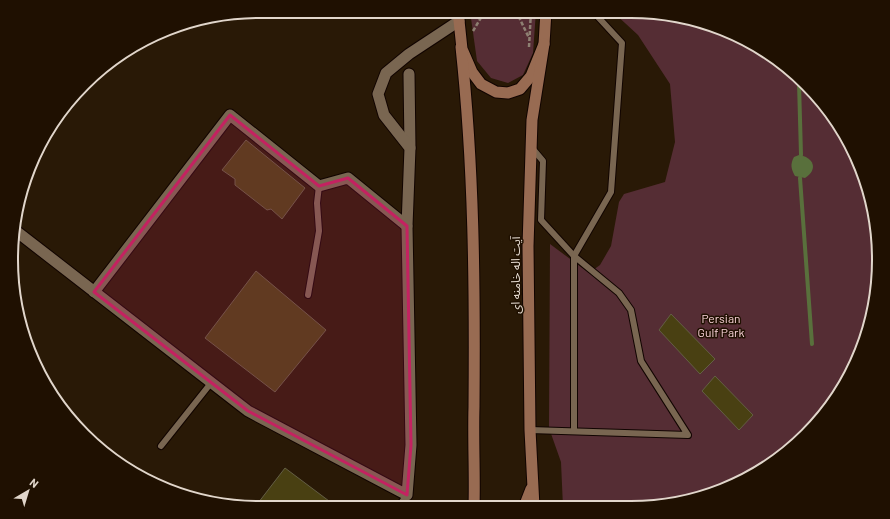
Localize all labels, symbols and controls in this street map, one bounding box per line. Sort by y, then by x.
street label: آیت اله خامنه ای [508,236,523,314]
park label: Persian Gulf Park [698,311,744,339]
north arrow [8,471,48,511]
text: N [28,475,41,490]

